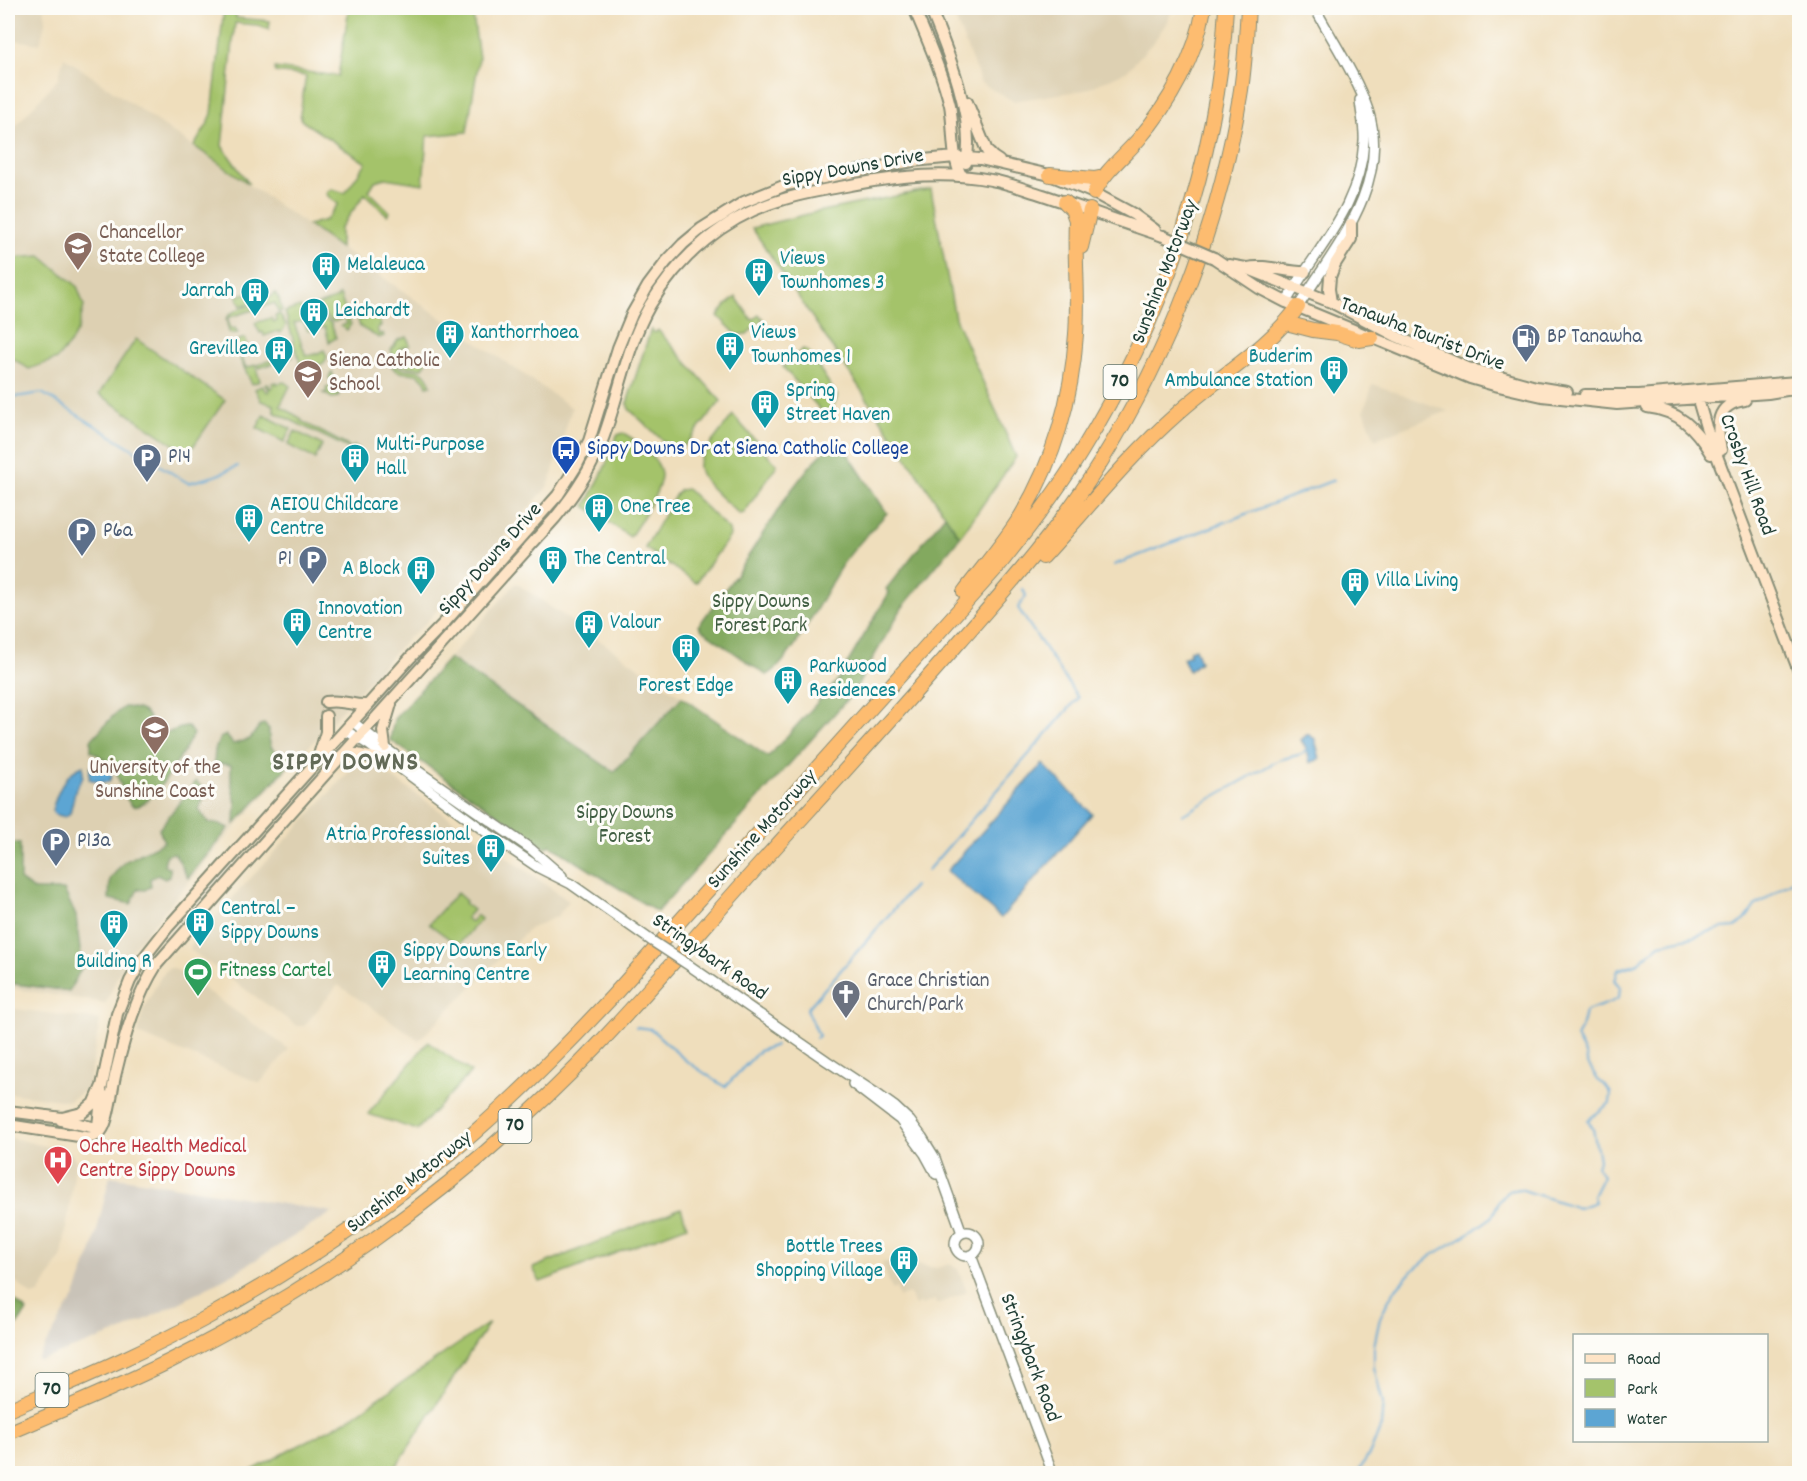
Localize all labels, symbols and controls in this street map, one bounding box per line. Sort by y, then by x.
street label: Sippy Downs Drive [780,142,926,196]
street label: Sunshine Motorway [1125,195,1208,349]
place label: Chancellor State College [99,219,205,273]
school or university icon: Chancellor State College [62,230,94,272]
place label: Views Townhomes 3 [780,245,885,299]
building icon: Melaleuca [310,250,342,292]
place label: Melaleuca [347,251,426,281]
building icon: Views Townhomes 3 [743,256,775,298]
building icon: Jarrah [239,276,271,318]
place label: Jarrah [181,277,234,307]
street label: Tanawha Tourist Drive [1335,290,1509,380]
building icon: Leichardt [298,296,330,338]
place label: Leichardt [335,297,410,327]
building icon: Xanthorrhoea [434,318,466,360]
place label: Xanthorrhoea [471,319,579,349]
place label: Views Townhomes 1 [751,319,851,373]
fuel station icon: BP Tanawha [1510,322,1542,364]
place label: BP Tanawha [1547,323,1643,353]
building icon: Views Townhomes 1 [714,330,746,372]
building icon: Grevillea [263,334,295,376]
place label: Grevillea [189,335,259,365]
place label: Buderim Ambulance Station [1164,343,1313,397]
place label: Siena Catholic School [329,347,440,401]
building icon: Buderim Ambulance Station [1318,354,1350,396]
school or university icon: Siena Catholic School [292,358,324,400]
road number: 70 [1104,365,1136,399]
place label: Spring Street Haven [786,377,890,431]
building icon: Spring Street Haven [749,388,781,430]
street label: Crosby Hill Road [1710,410,1782,540]
place label: Multi-Purpose Hall [376,431,485,485]
bus stop icon: Sippy Downs Dr at Siena Catholic College [550,434,582,476]
place label: Sippy Downs Dr at Siena Catholic College [587,435,909,465]
parking icon: P14 [131,442,163,484]
building icon: Multi-Purpose Hall [339,442,371,484]
place label: P14 [168,443,191,473]
place label: AEIOU Childcare Centre [270,491,399,545]
building icon: One Tree [583,492,615,534]
place label: One Tree [620,493,690,523]
street label: Sippy Downs Drive [432,497,550,623]
building icon: AEIOU Childcare Centre [233,502,265,544]
parking icon: P6a [66,516,98,558]
place label: P6a [103,517,134,547]
parking icon: P1 [297,544,329,586]
building icon: The Central [537,544,569,586]
place label: P1 [278,545,292,575]
place label: The Central [574,545,666,575]
building icon: A Block [405,554,437,596]
place label: A Block [342,555,400,585]
building icon: Villa Living [1339,566,1371,608]
place label: Villa Living [1376,567,1459,597]
park label: Sippy Downs Forest Park [712,588,810,642]
place label: Innovation Centre [318,595,403,649]
building icon: Innovation Centre [281,606,313,648]
building icon: Valour [573,608,605,650]
place label: Valour [610,609,661,639]
building icon: Forest Edge [670,632,702,674]
place label: Parkwood Residences [809,653,896,707]
building icon: Parkwood Residences [772,664,804,706]
place label: Forest Edge [639,672,733,702]
school or university icon: University of the Sunshine Coast [139,714,171,756]
district label: SIPPY DOWNS [272,744,420,783]
place label: University of the Sunshine Coast [89,754,221,808]
street label: Sunshine Motorway [701,763,825,897]
park label: Sippy Downs Forest [576,799,674,853]
place label: Atria Professional Suites [326,821,470,875]
parking icon: P13a [40,826,72,868]
place label: P13a [77,827,111,857]
building icon: Atria Professional Suites [475,832,507,874]
place label: Central – Sippy Downs [221,895,319,949]
building icon: Central – Sippy Downs [184,906,216,948]
street label: Stringybark Road [645,907,773,1009]
building icon: Building R [98,908,130,950]
place label: Sippy Downs Early Learning Centre [403,937,547,991]
place label: Building R [76,948,152,978]
building icon: Sippy Downs Early Learning Centre [366,948,398,990]
sports icon: Fitness Cartel [182,956,214,998]
place label: Fitness Cartel [219,957,331,987]
place label: Grace Christian Church/Park [867,967,989,1021]
church icon: Grace Christian Church/Park [830,978,862,1020]
road number: 70 [498,1109,532,1143]
street label: Sunshine Motorway [341,1124,480,1242]
place label: Ochre Health Medical Centre Sippy Downs [79,1133,247,1187]
hospital icon: Ochre Health Medical Centre Sippy Downs [42,1144,74,1186]
place label: Bottle Trees Shopping Village [756,1233,883,1287]
building icon: Bottle Trees Shopping Village [888,1244,920,1286]
street label: Stringybark Road [991,1289,1067,1427]
legend [1573,1334,1768,1442]
text: Road [1627,1348,1661,1373]
road number: 70 [36,1373,68,1407]
text: Park [1627,1378,1658,1403]
text: Water [1627,1408,1667,1433]

